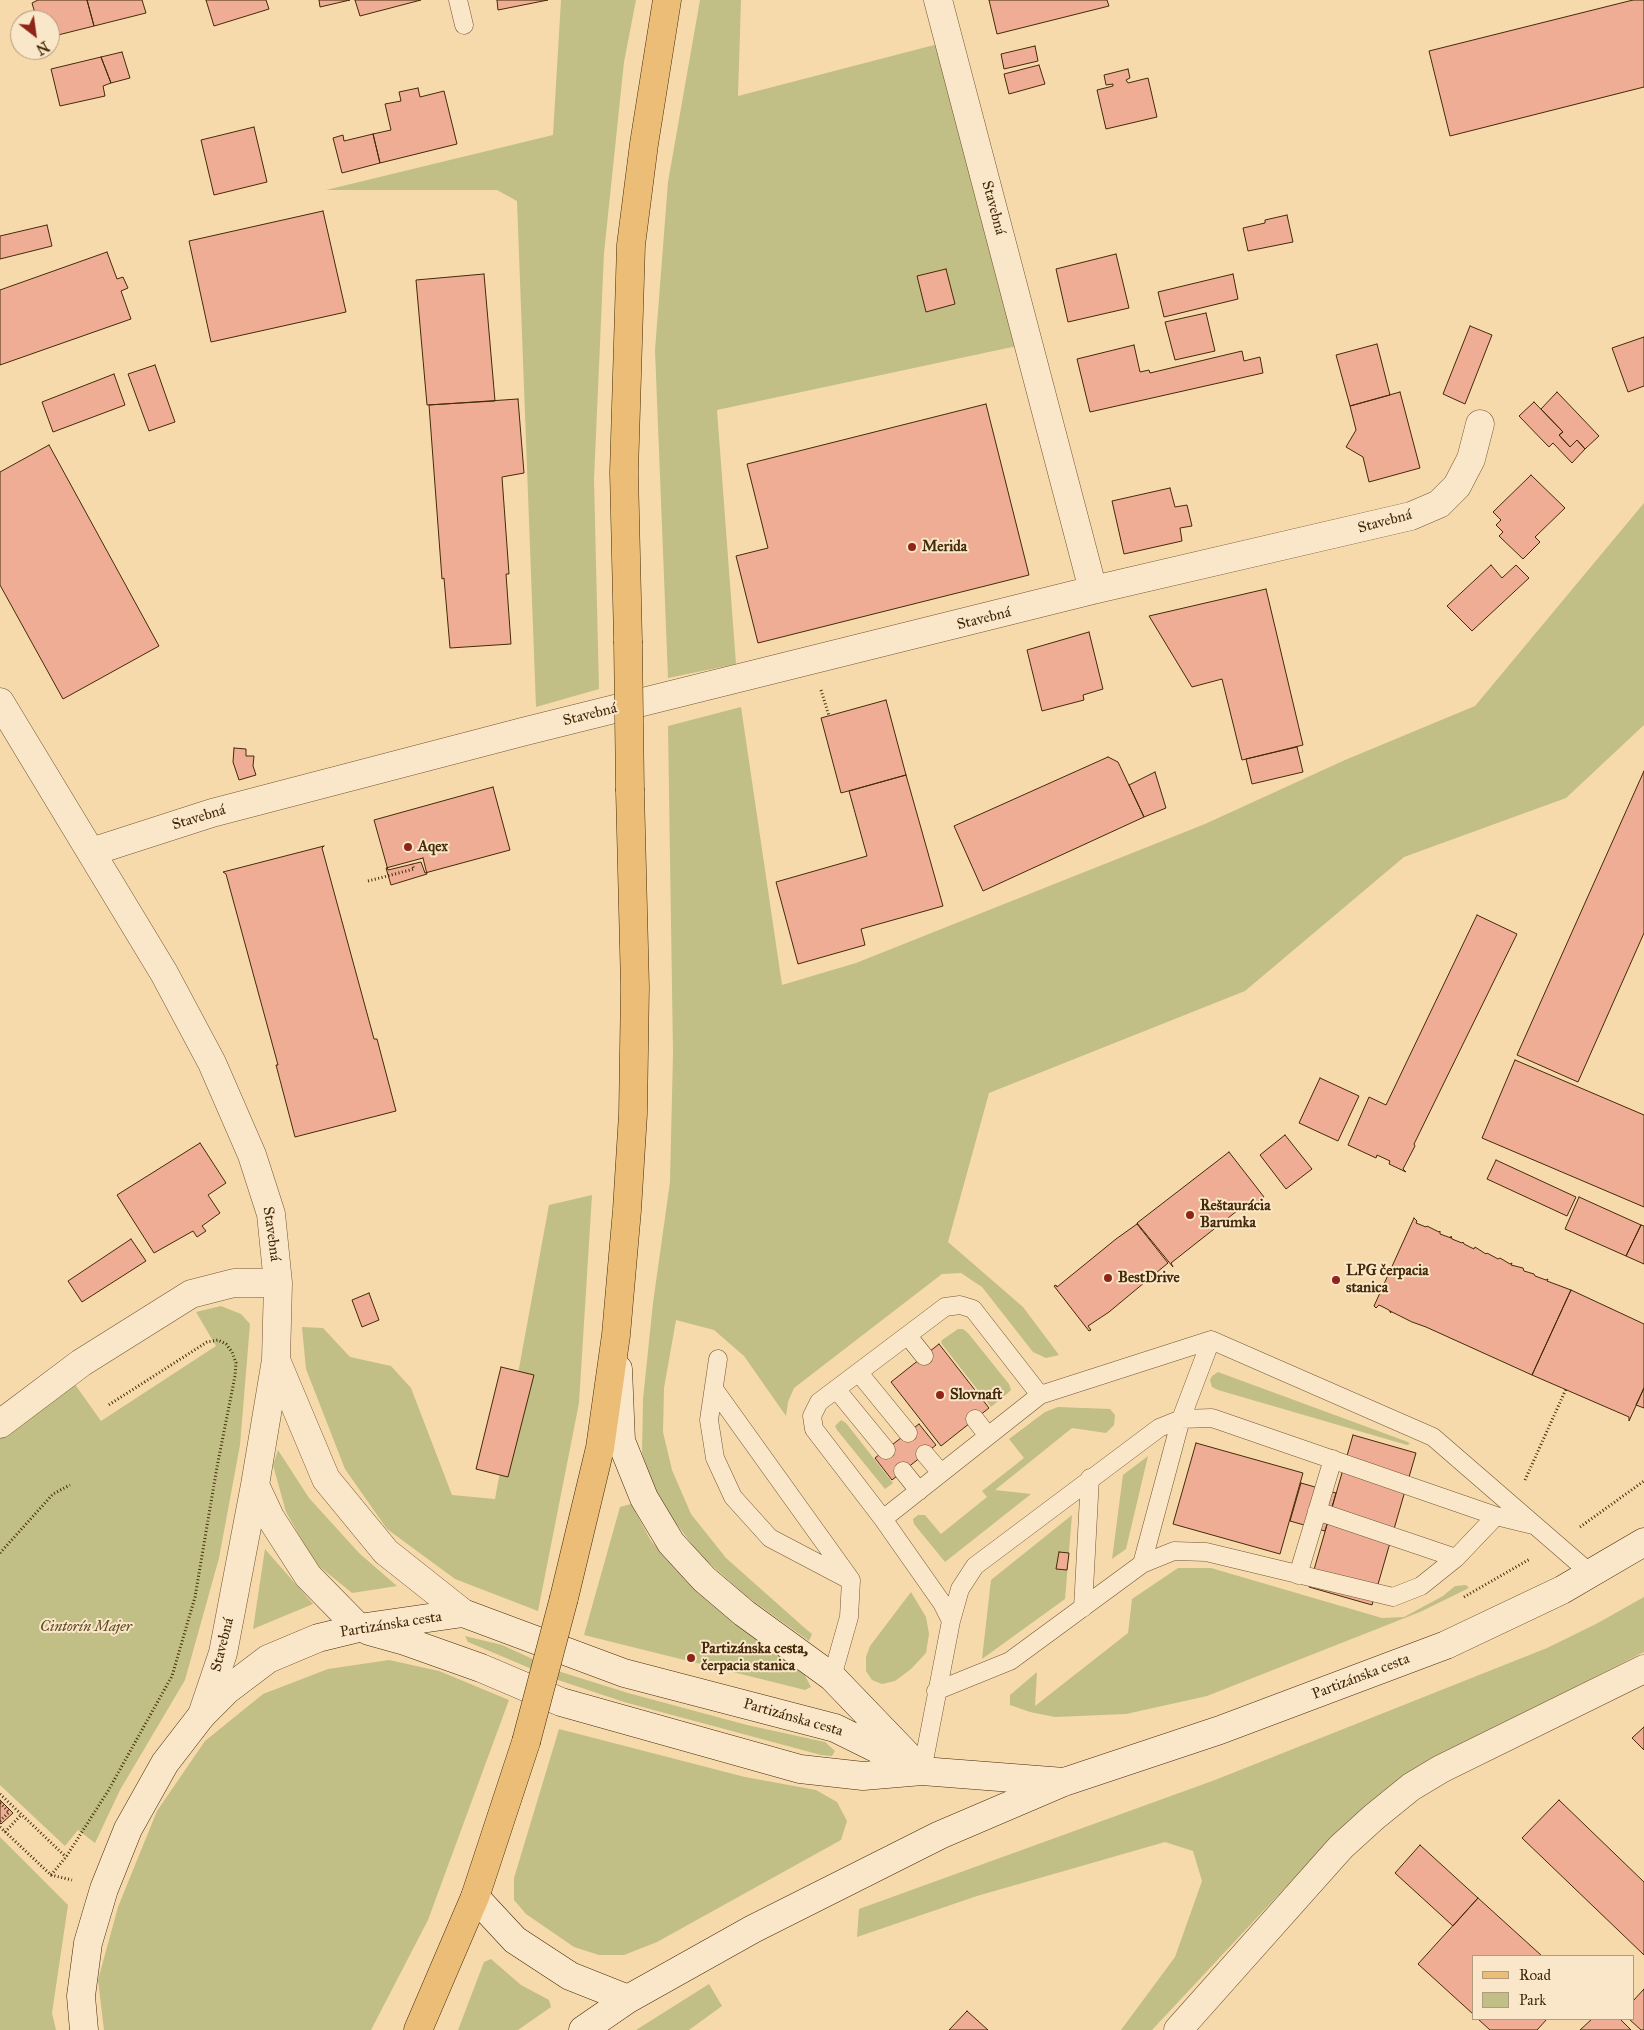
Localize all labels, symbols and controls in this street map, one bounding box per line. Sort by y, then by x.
north arrow [10,10,60,60]
text: N [33,37,52,58]
street label: Stavebná [977,179,1009,237]
street label: Stavebná [1356,506,1414,538]
place label: Merida [922,538,967,556]
marker: Merida [906,541,918,553]
street label: Stavebná [955,604,1013,634]
street label: Stavebná [561,700,619,730]
street label: Stavebná [170,801,228,835]
place label: Aqex [418,838,448,856]
marker: Aqex [402,841,414,853]
place label: Reštaurácia Barumka [1200,1197,1271,1232]
street label: Stavebná [258,1205,284,1263]
marker: Reštaurácia Barumka [1184,1209,1196,1221]
place label: LPG čerpacia stanica [1346,1262,1429,1297]
place label: BestDrive [1118,1269,1180,1287]
marker: BestDrive [1102,1272,1114,1284]
marker: LPG čerpacia stanica [1330,1274,1342,1286]
place label: Slovnaft [950,1386,1002,1404]
marker: Slovnaft [934,1389,946,1401]
street label: Partizánska cesta [339,1608,443,1642]
street label: Stavebná [208,1616,238,1674]
park label: Cintorín Majer [40,1618,132,1636]
place label: Partizánska cesta, čerpacia stanica [701,1640,808,1675]
street label: Partizánska cesta [1310,1650,1412,1704]
marker: Partizánska cesta, čerpacia stanica [685,1652,697,1664]
street label: Partizánska cesta [741,1695,845,1741]
legend [1472,1955,1634,2020]
text: Road [1519,1966,1551,1984]
text: Park [1519,1991,1546,2009]

